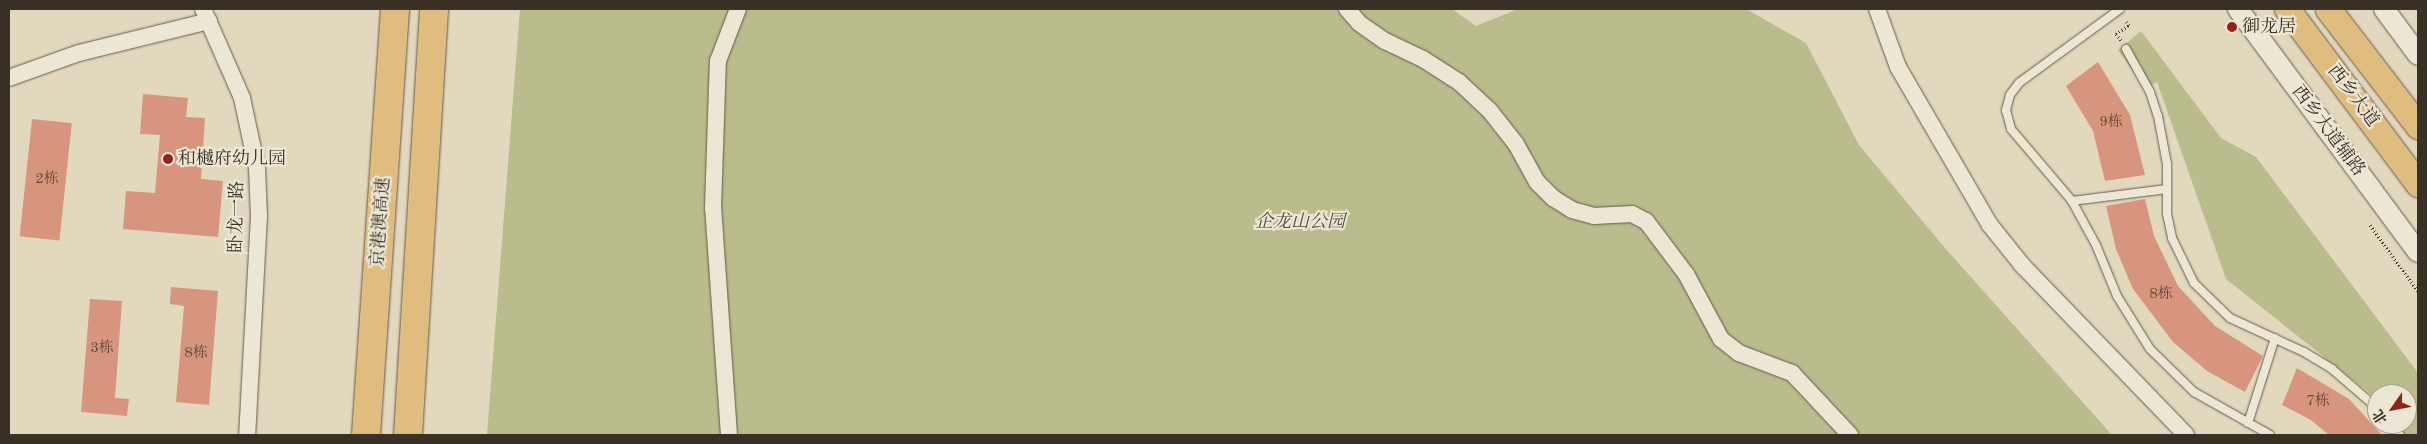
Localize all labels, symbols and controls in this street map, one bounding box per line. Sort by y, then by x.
place label: 御龙居 [2242,16,2296,38]
marker: 御龙居 [2226,21,2238,33]
street label: 西乡大道 [2323,61,2383,131]
street label: 西乡大道辅路 [2287,81,2369,181]
house number: 9栋 [2099,114,2123,132]
place label: 和樾府幼儿园 [178,148,286,170]
marker: 和樾府幼儿园 [162,153,174,165]
house number: 2栋 [35,171,59,189]
street label: 京港澳高速 [367,176,395,268]
street label: 卧龙一路 [226,181,248,253]
park label: 企龙山公园 [1255,211,1345,233]
house number: 8栋 [2149,286,2173,304]
house number: 3栋 [90,340,114,358]
house number: 8栋 [184,345,208,363]
north arrow [2367,384,2417,434]
house number: 7栋 [2306,393,2330,411]
text: 北 [2371,407,2390,426]

